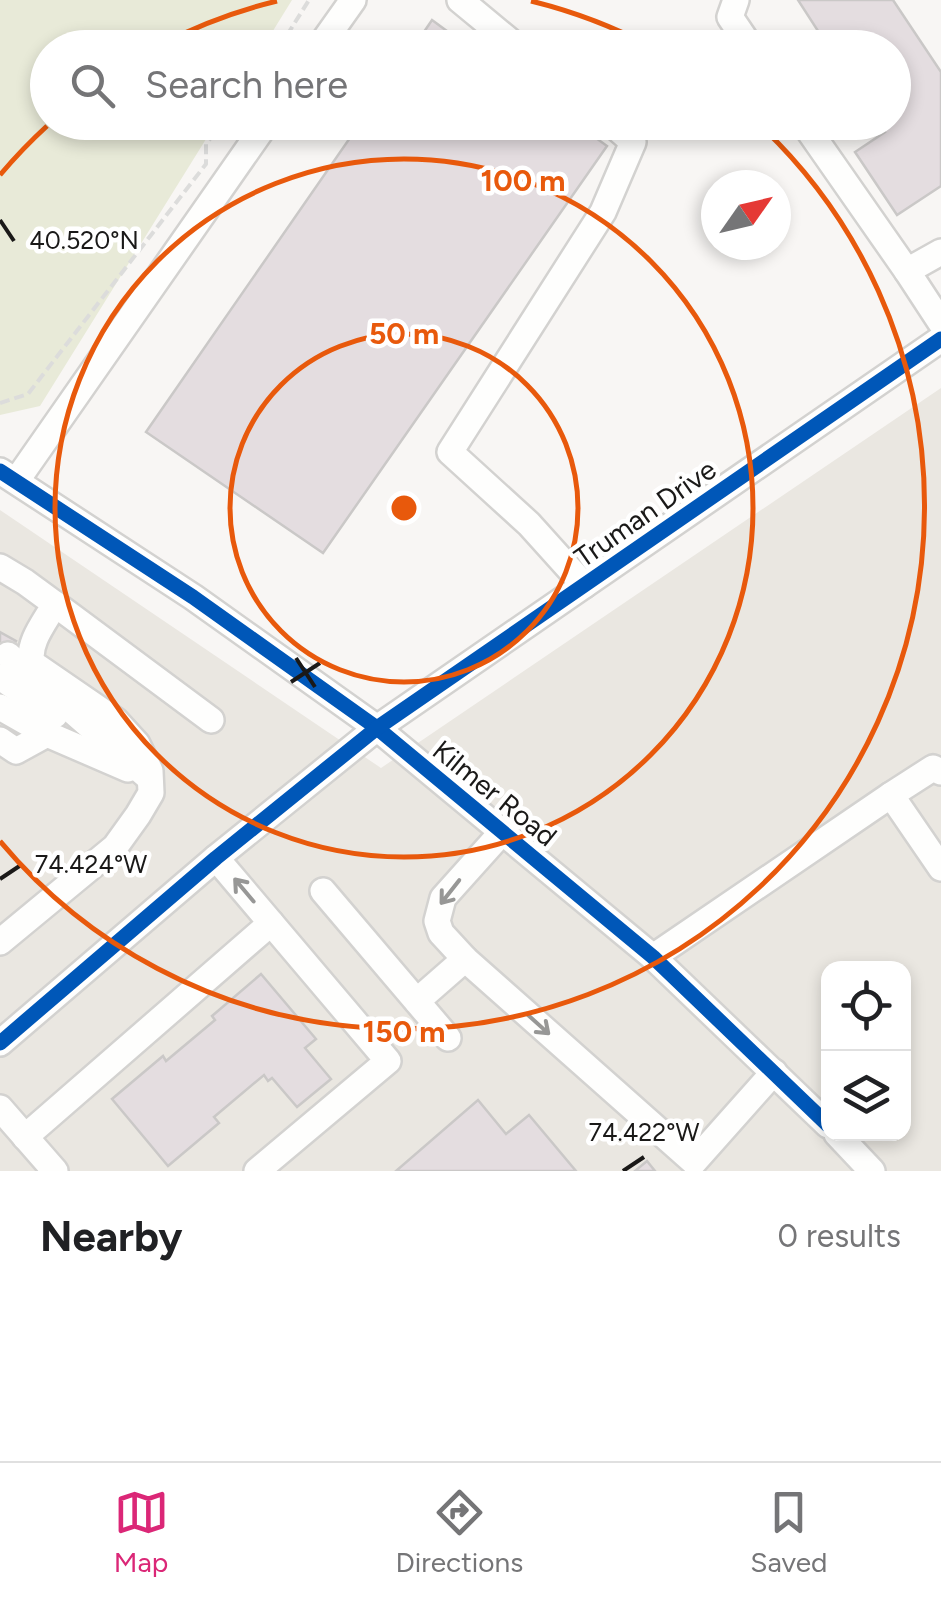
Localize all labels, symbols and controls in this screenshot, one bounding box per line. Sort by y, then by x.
search box [30,30,911,140]
icon: search [65,58,120,113]
text: Search here [145,62,348,108]
text: 100 m [481,162,565,199]
north arrow [701,170,791,260]
text: 40.520°N [29,225,139,255]
text: 50 m [369,315,439,352]
street label: Truman Drive [568,452,722,574]
centre of rings [386,490,422,526]
street label: Kilmer Road [426,733,564,853]
text: 74.424°W [35,849,147,879]
one-way arrow [233,878,255,904]
one-way arrow [439,878,460,905]
map controls [821,961,911,1141]
button: locate [821,961,911,1051]
one-way arrow [525,1012,550,1035]
text: 150 m [363,1013,445,1050]
button: layers [821,1051,911,1141]
text: 74.422°W [589,1117,699,1147]
text: Nearby [40,1211,182,1262]
text: 0 results [777,1217,901,1255]
tab: Map [114,1485,169,1579]
tab: Directions [396,1485,523,1579]
tab: Saved [750,1485,827,1579]

